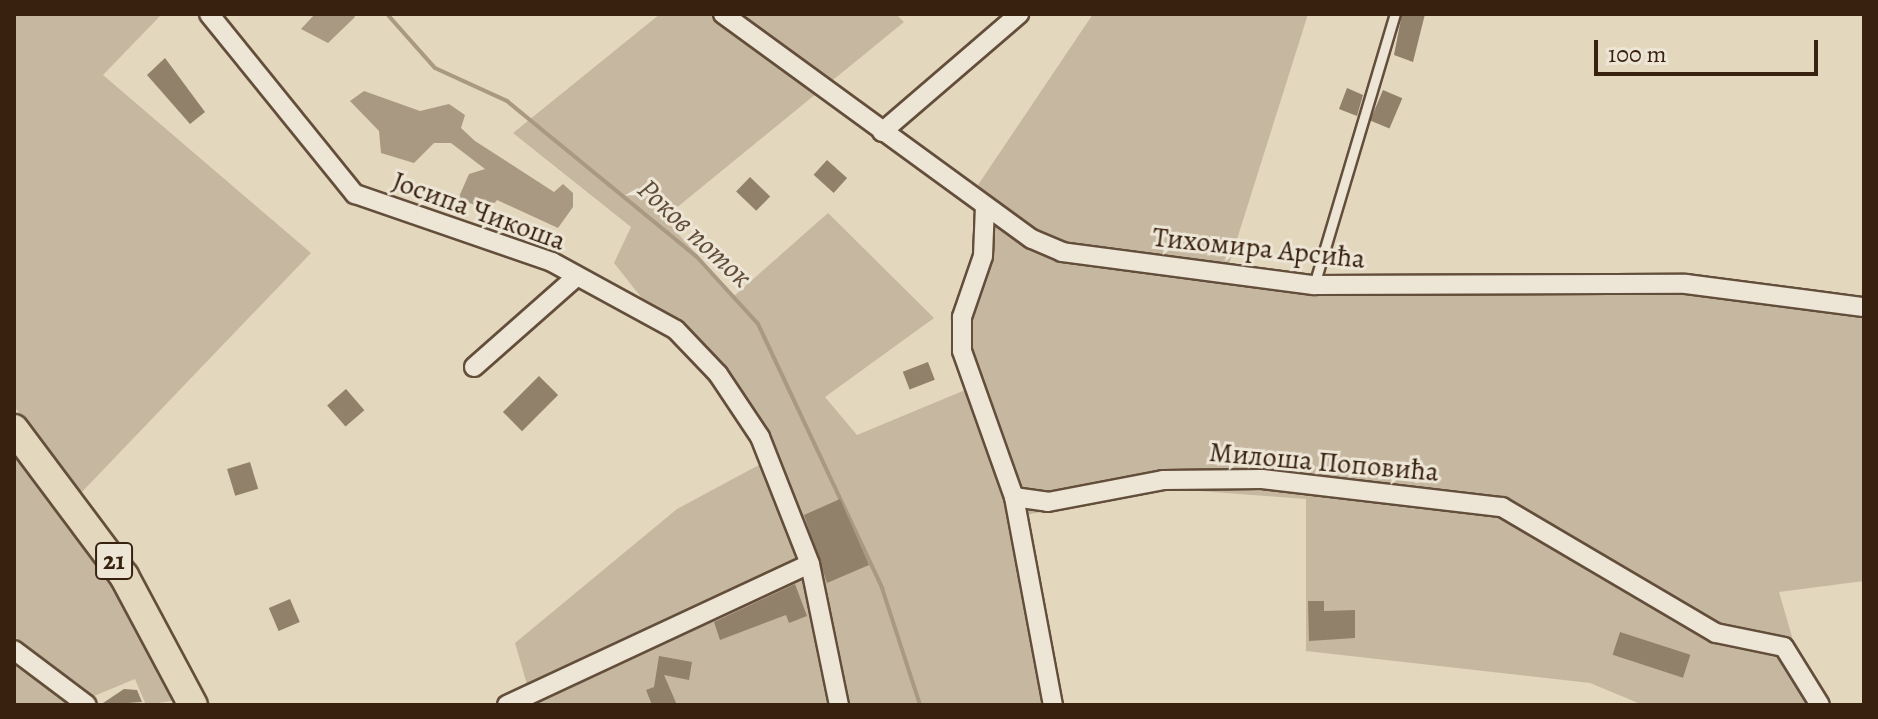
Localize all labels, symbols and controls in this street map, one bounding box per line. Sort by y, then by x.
scale bar [1598,24,1822,74]
text: 100 m [1608,38,1667,70]
street label: Јосипа Чикоша [388,164,570,258]
water label: Роков поток [630,171,760,295]
street label: Тихомира Арсића [1151,220,1367,276]
street label: Милоша Поповића [1208,435,1440,489]
road number: 21 [94,539,134,583]

